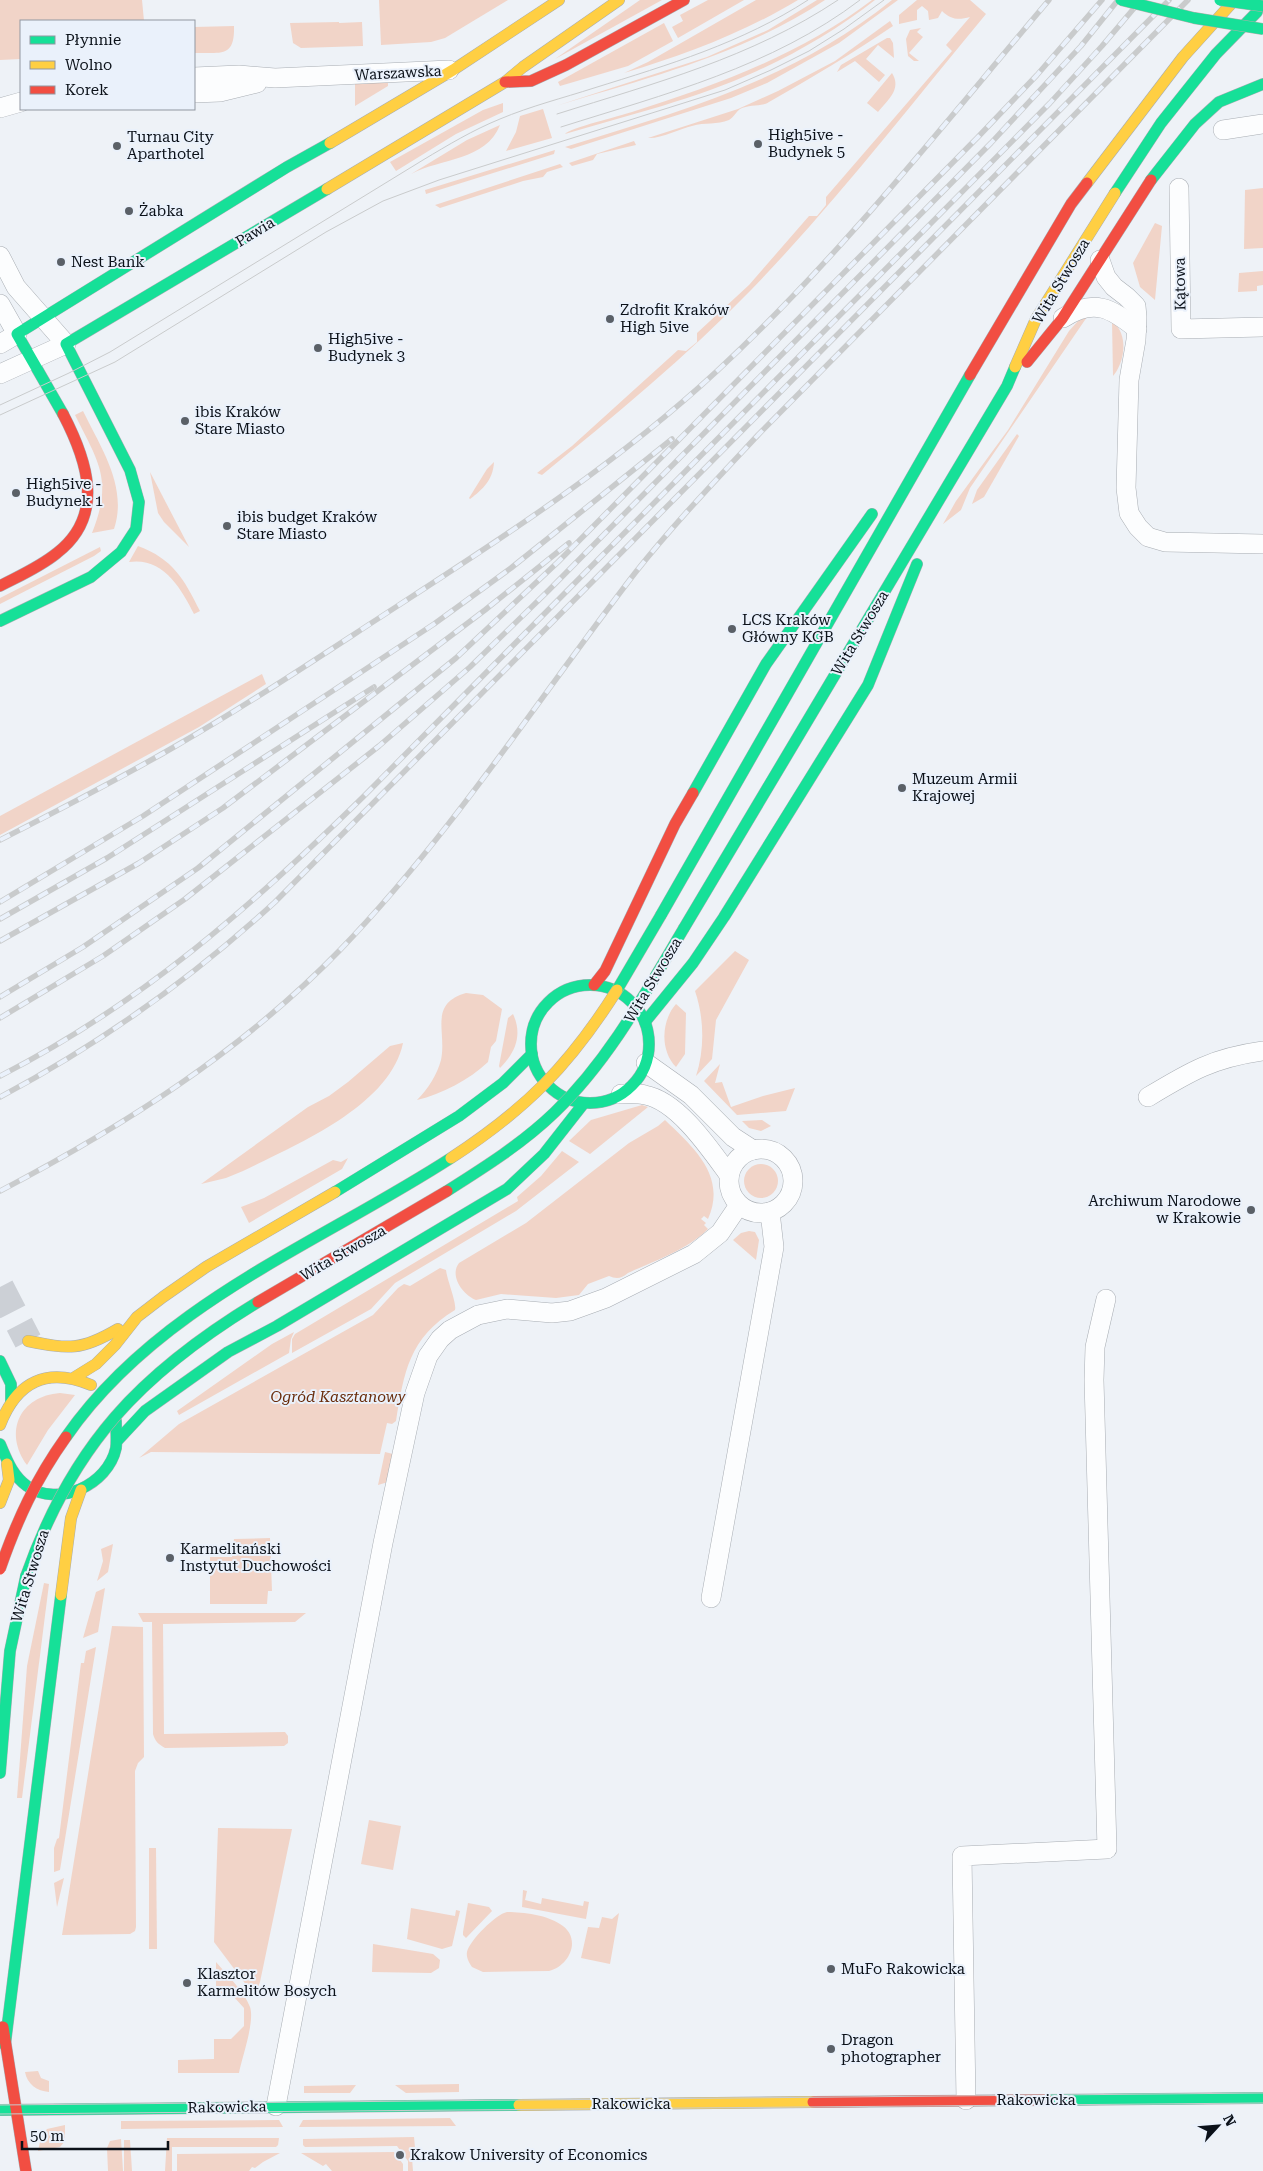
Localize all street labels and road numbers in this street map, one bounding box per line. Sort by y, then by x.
street label: Warszawska [354,62,442,84]
street label: Pawia [232,213,278,251]
street label: Wita Stwosza [1029,235,1093,327]
street label: Kątowa [1171,257,1189,311]
street label: Wita Stwosza [828,587,892,679]
street label: Wita Stwosza [621,934,685,1026]
street label: Wita Stwosza [297,1221,389,1285]
street label: Wita Stwosza [7,1528,53,1624]
street label: Rakowicka [996,2091,1076,2109]
street label: Rakowicka [591,2095,671,2113]
street label: Rakowicka [187,2097,267,2117]

